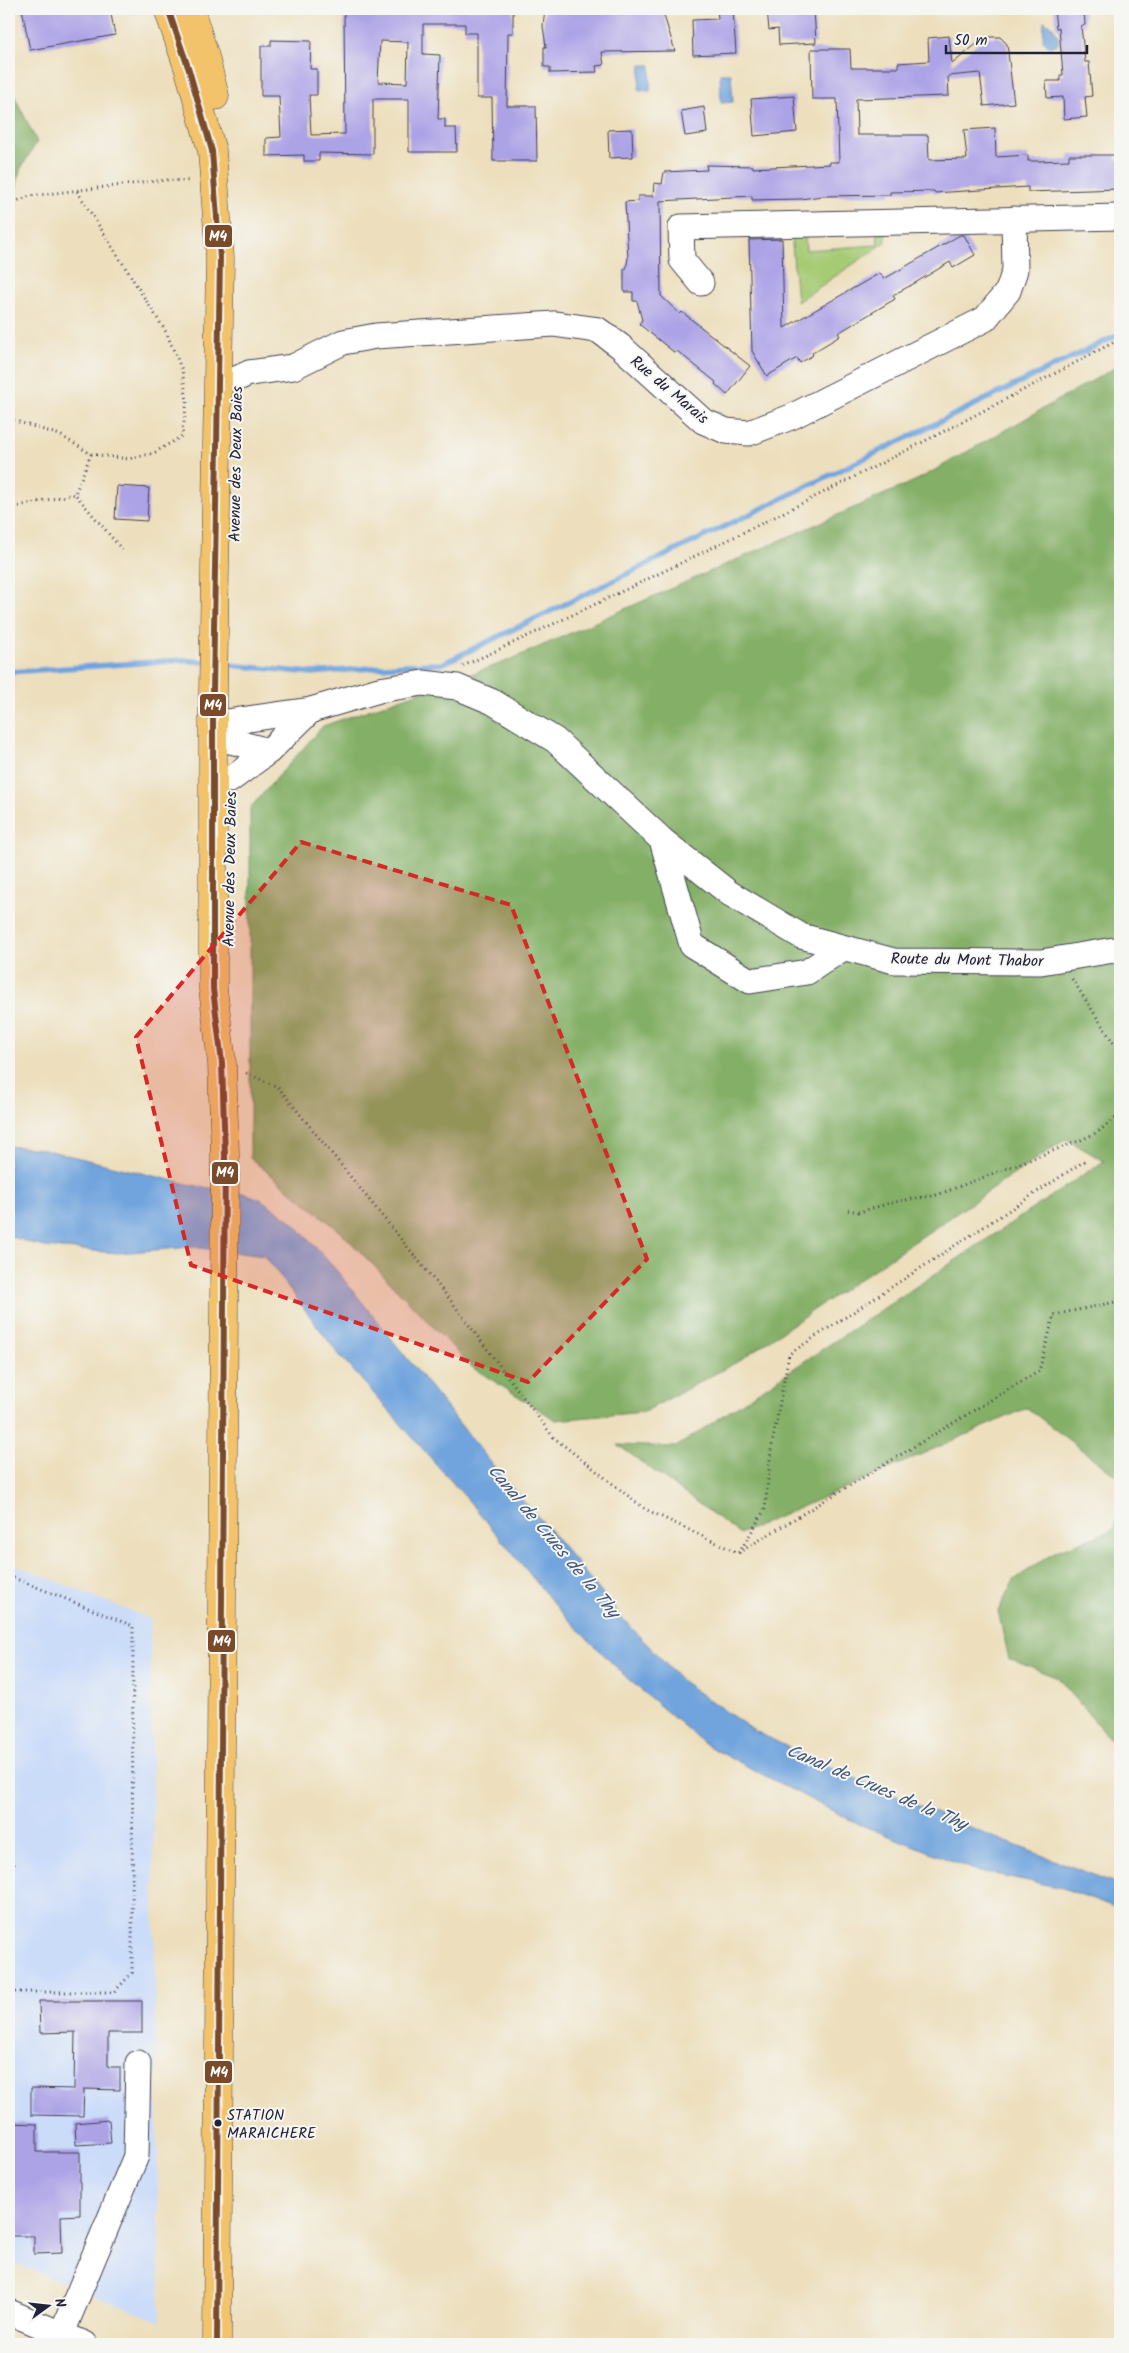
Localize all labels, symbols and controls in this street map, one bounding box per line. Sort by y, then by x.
scale bar [946,22,1088,54]
text: 50 m [954,29,988,53]
line badge: M4 [204,224,233,248]
text: M4 [209,226,227,248]
street label: Rue du Marais [624,350,714,431]
street label: Avenue des Deux Baies [223,386,250,542]
line badge: M4 [199,693,227,717]
text: M4 [204,695,222,717]
street label: Avenue des Deux Baies [217,791,244,947]
street label: Route du Mont Thabor [890,947,1045,974]
line badge: M4 [211,1161,239,1185]
text: M4 [216,1162,234,1184]
water label: Canal de Crues de la Thy [479,1458,628,1627]
line badge: M4 [207,1629,236,1653]
text: M4 [213,1631,231,1653]
water label: Canal de Crues de la Thy [782,1737,974,1841]
line badge: M4 [204,2060,233,2084]
text: M4 [210,2062,228,2084]
place label: STATION MARAICHERE [227,2104,317,2146]
marker: STATION MARAICHERE [213,2118,223,2128]
north arrow [22,2280,72,2330]
text: N [48,2296,71,2310]

